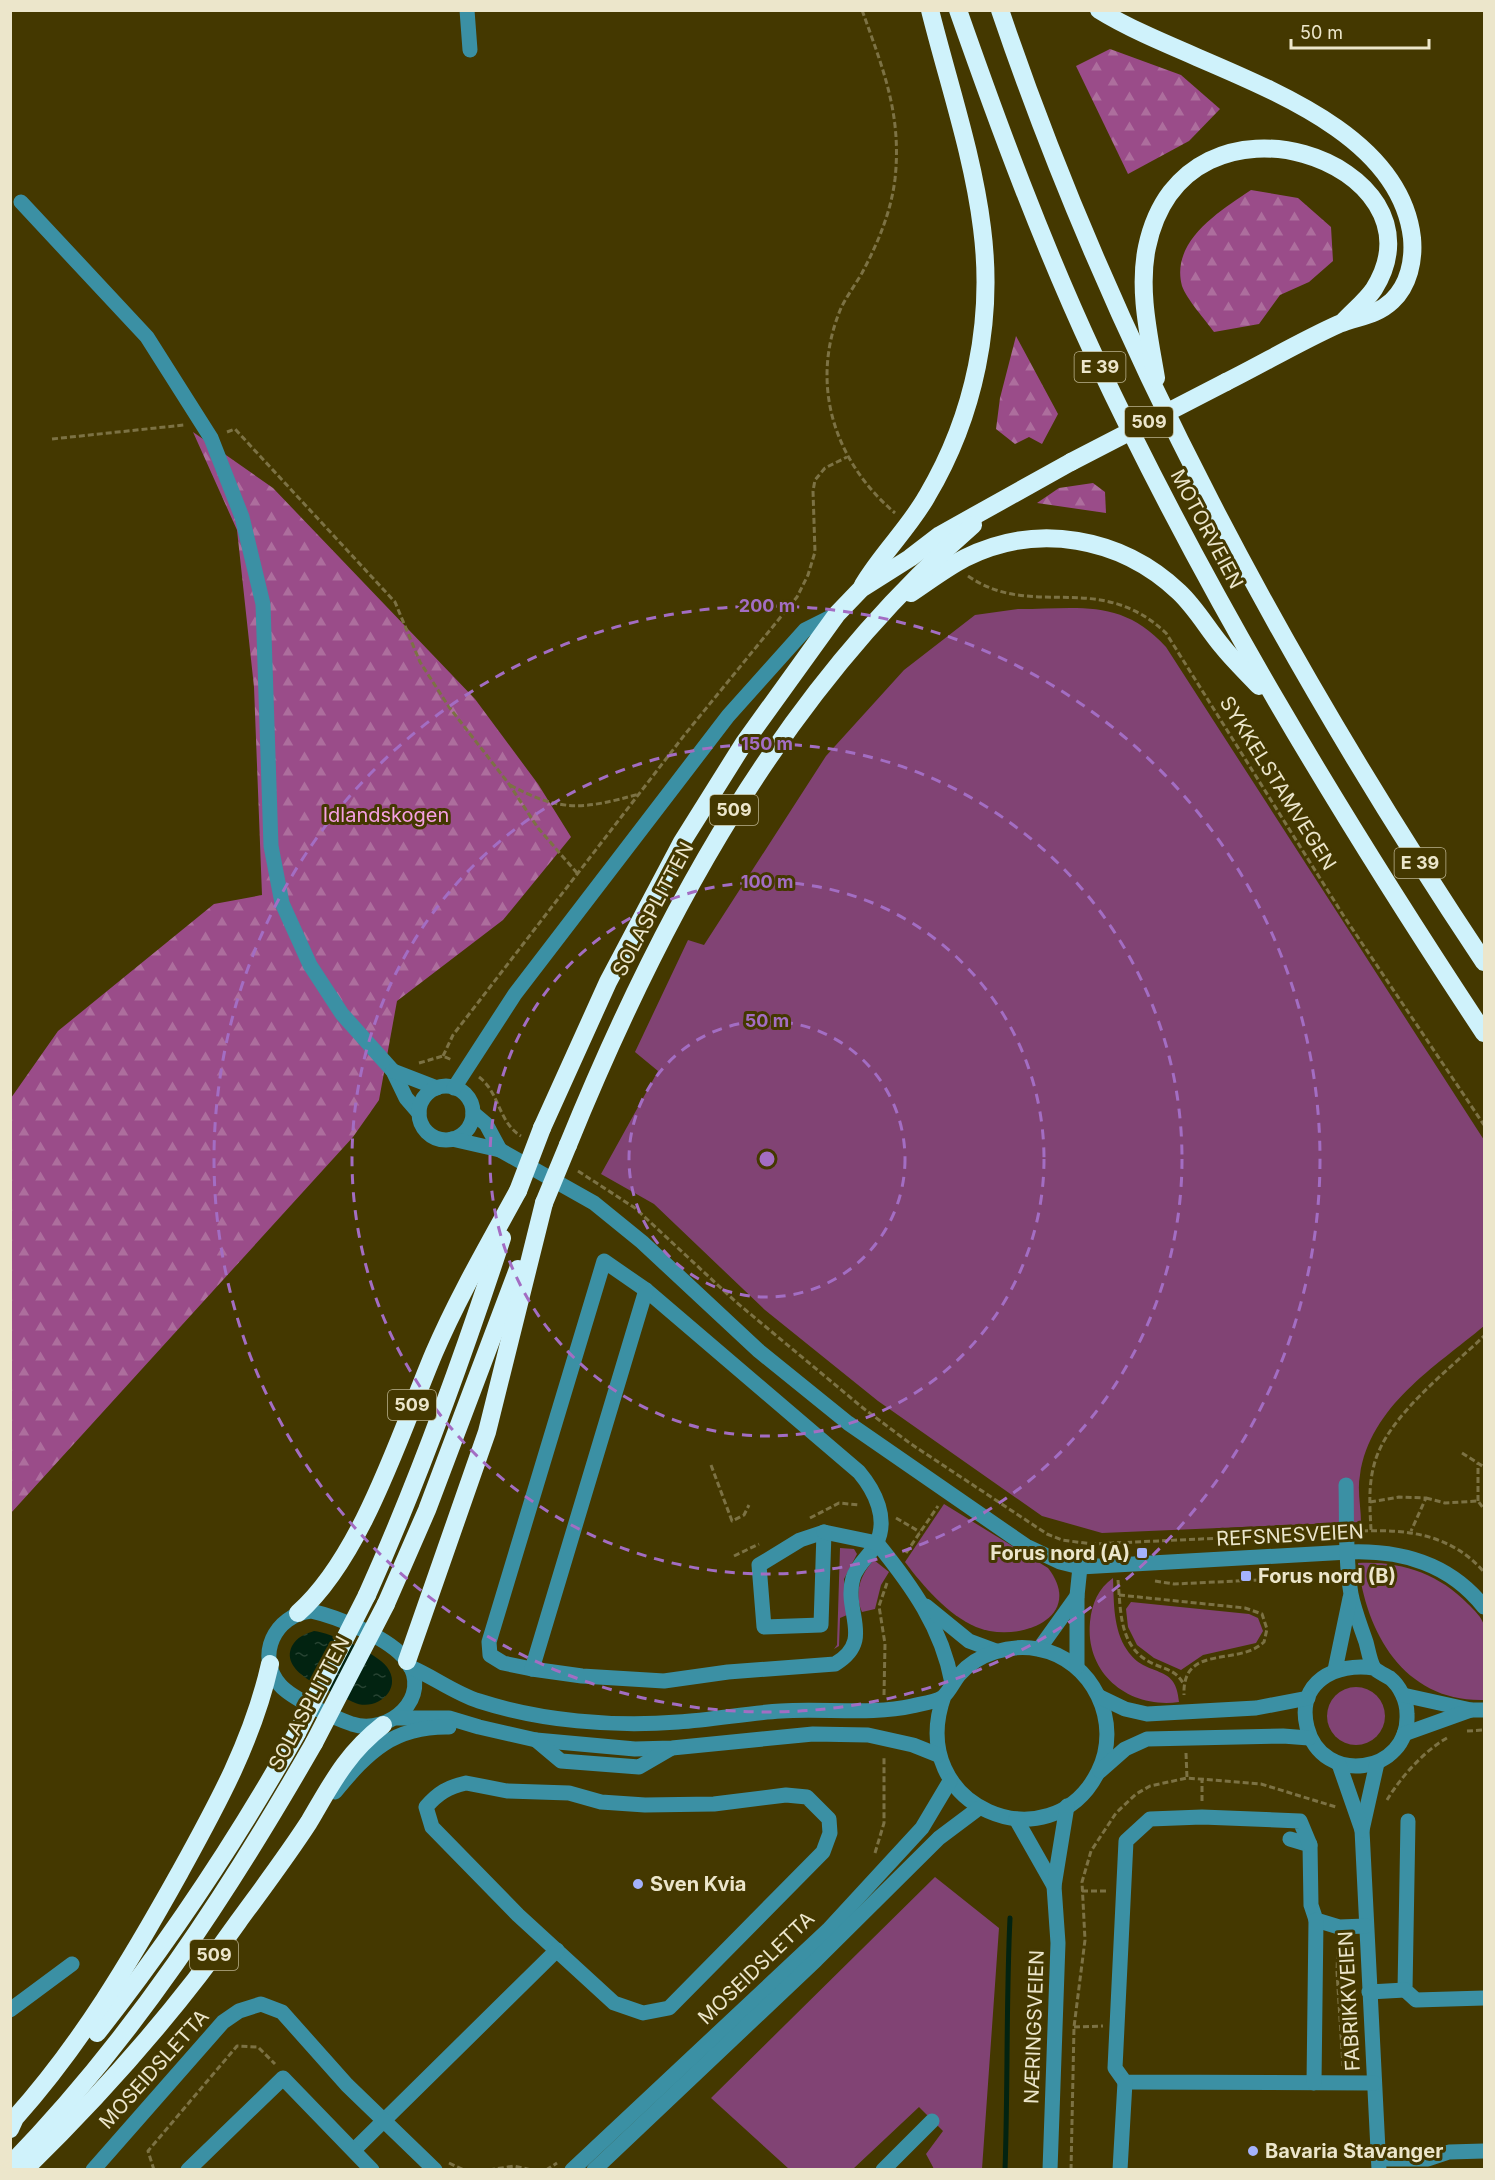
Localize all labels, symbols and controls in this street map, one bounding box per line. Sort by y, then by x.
scale bar [1291,12,1429,50]
text: 50 m [1300,22,1343,43]
road number: E 39 [1074,352,1126,382]
road number: 509 [1125,407,1173,437]
street label: MOTORVEIEN [1166,465,1248,593]
text: 200 m [739,595,795,616]
street label: SYKKELSTAMVEGEN [1215,692,1341,874]
text: 150 m [741,733,793,754]
road number: 509 [710,795,758,825]
park label: Idlandskogen [323,803,449,827]
street label: SOLASPLITTEN [608,838,698,980]
road number: E 39 [1394,848,1446,878]
text: 100 m [741,871,793,892]
text: 50 m [745,1010,789,1031]
centre of rings [757,1149,777,1169]
road number: 509 [388,1390,436,1420]
street label: REFSNESVEIEN [1216,1519,1364,1551]
place label: Forus nord (A) [990,1541,1130,1565]
marker: Forus nord (A) [1135,1546,1149,1560]
place label: Forus nord (B) [1258,1564,1396,1588]
marker: Forus nord (B) [1239,1569,1253,1583]
street label: SOLASPLITTEN [264,1632,354,1774]
place label: Sven Kvia [650,1872,746,1896]
marker: Sven Kvia [631,1877,645,1891]
street label: MOSEIDSLETTA [693,1906,819,2029]
street label: FABRIKKVEIEN [1333,1930,1365,2072]
road number: 509 [190,1940,238,1970]
street label: NÆRINGSVEIEN [1019,1949,1049,2105]
street label: MOSEIDSLETTA [94,2004,214,2134]
place label: Bavaria Stavanger [1265,2139,1443,2163]
marker: Bavaria Stavanger [1246,2144,1260,2158]

